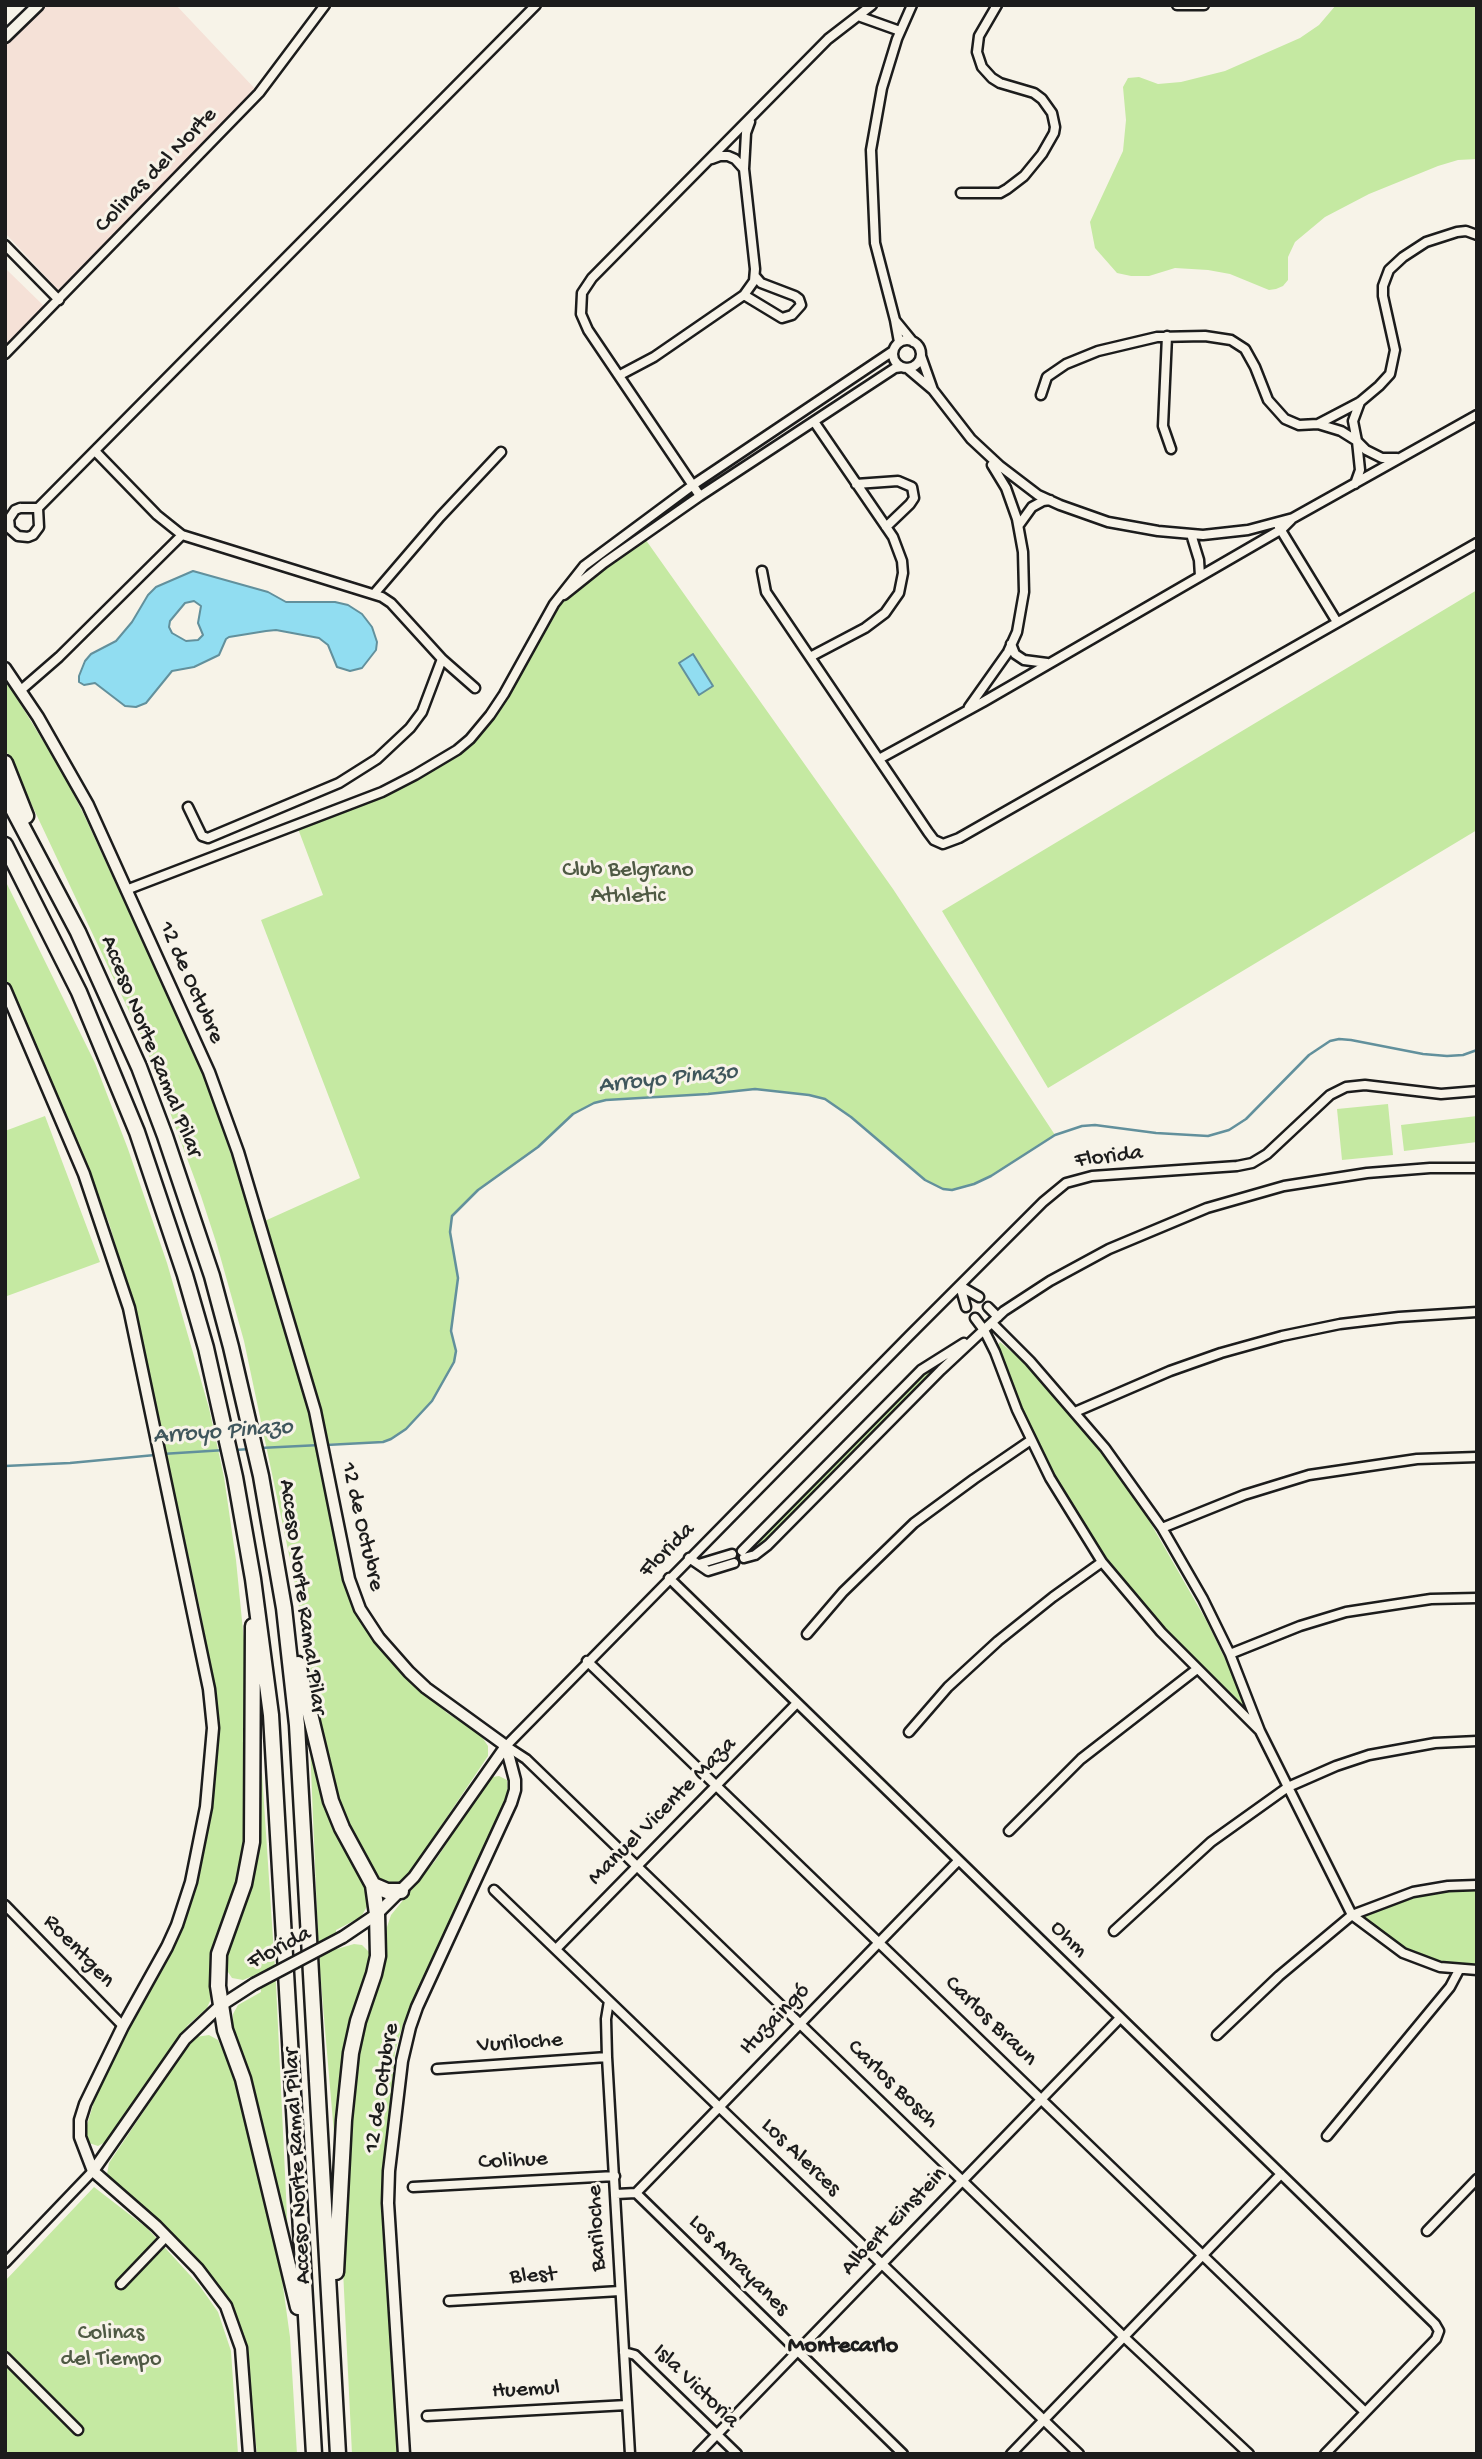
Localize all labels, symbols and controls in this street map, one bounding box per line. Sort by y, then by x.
street label: Colinas del Norte [90,102,224,240]
park label: Club Belgrano Athletic [562,857,694,911]
street label: 12 de Octubre [151,918,229,1048]
street label: Acceso Norte Ramal Pilar [93,932,207,1162]
water label: Arroyo Pinazo [597,1058,739,1102]
street label: Florida [1073,1140,1145,1176]
water label: Arroyo Pinazo [152,1414,294,1452]
street label: 12 de Octubre [333,1460,389,1594]
street label: Acceso Norte Ramal Pilar [271,1478,331,1716]
street label: Florida [634,1517,702,1585]
street label: Manuel Vicente Maza [583,1732,743,1892]
street label: Roentgen [36,1909,120,1995]
street label: Ohm [1043,1915,1093,1965]
street label: Florida [243,1921,317,1977]
street label: Carlos Braun [938,1971,1042,2073]
street label: Ituzaingó [735,1978,817,2062]
street label: 12 de Octubre [359,2021,407,2155]
street label: Vuriloche [476,2027,564,2061]
street label: Carlos Bosch [840,2035,944,2135]
street label: Acceso Norte Ramal Pilar [279,2047,319,2285]
street label: Los Alerces [754,2113,846,2203]
street label: Colihue [478,2146,548,2178]
street label: Albert Einstein [836,2162,954,2282]
street label: Bariloche [582,2184,614,2272]
street label: Los Arrayanes [681,2209,795,2323]
street label: Blest [509,2262,557,2292]
park label: Colinas del Tiempo [60,2320,162,2374]
district label: Montecarlo [788,2333,898,2361]
street label: Isla Victoria [646,2339,744,2435]
street label: Huemul [491,2375,561,2407]

